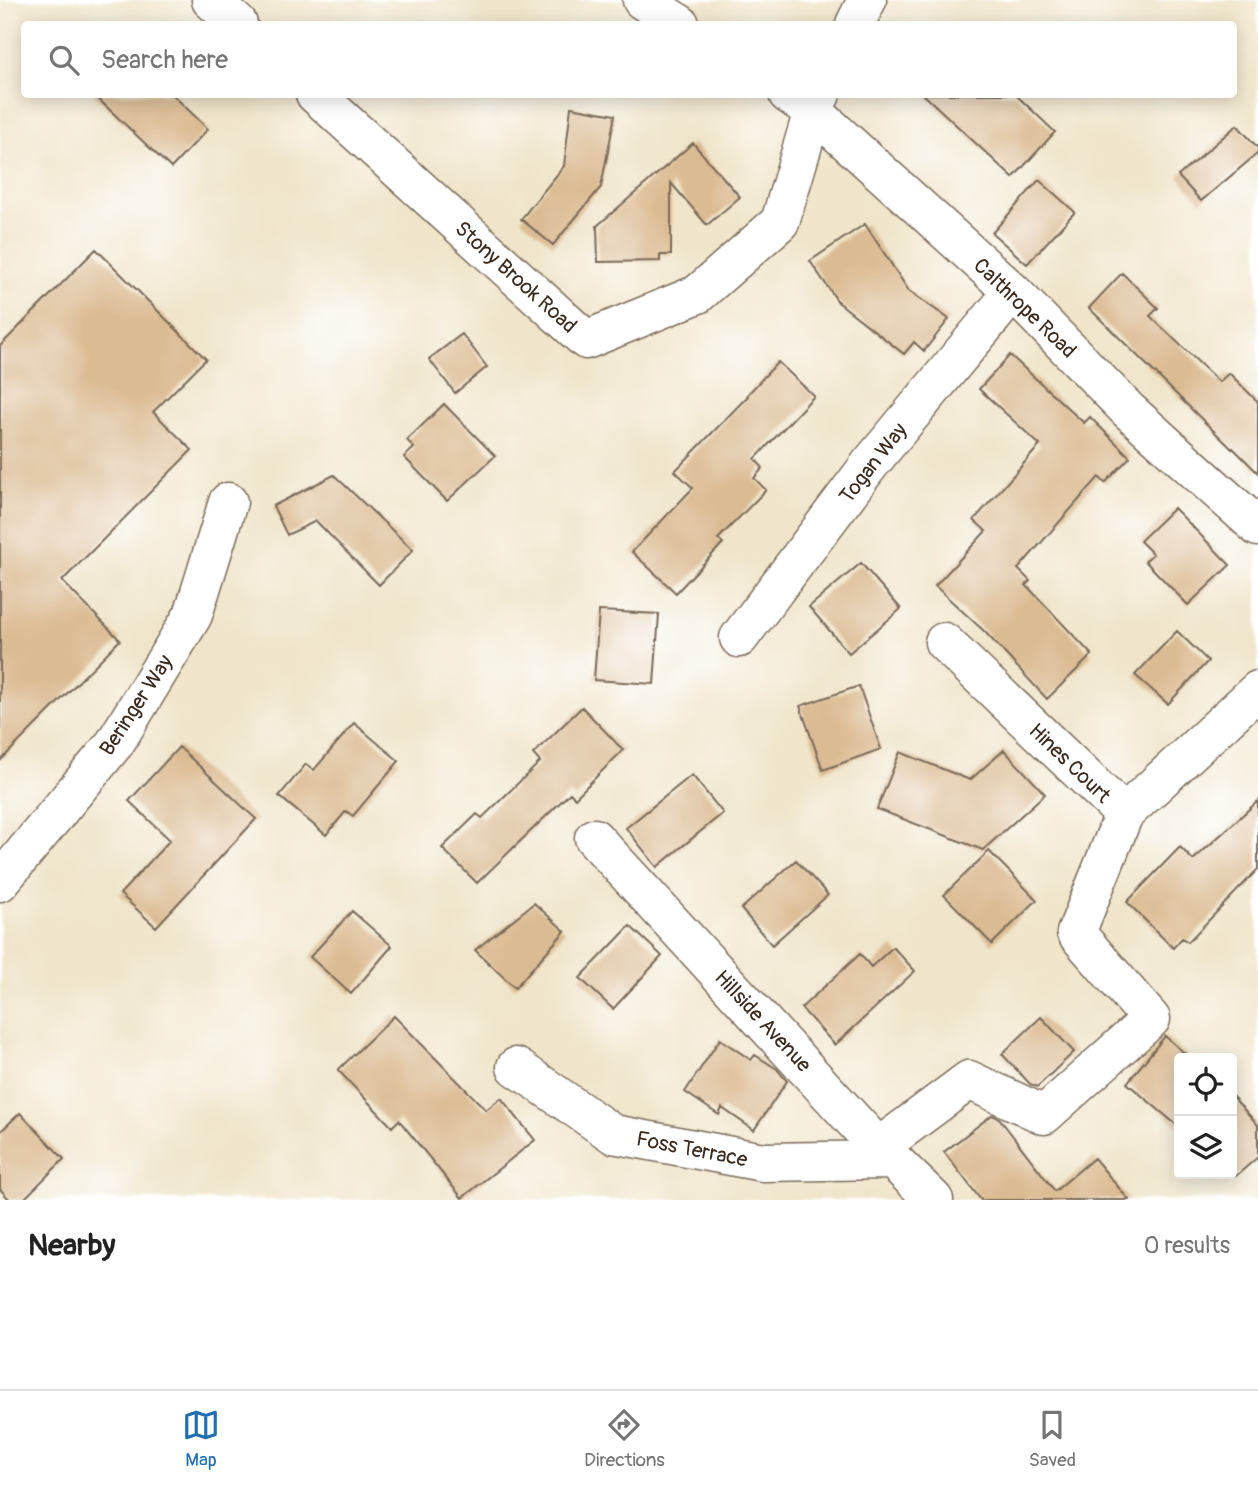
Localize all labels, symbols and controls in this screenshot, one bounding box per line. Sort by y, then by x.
search box [21,21,1237,98]
icon: search [45,41,83,79]
text: Search here [101,44,228,76]
street label: Stony Brook Road [449,215,582,339]
street label: Calthrope Road [967,252,1082,364]
street label: Togan Way [834,418,913,509]
street label: Beringer Way [94,650,179,761]
street label: Hines Court [1023,718,1117,809]
street label: Hillside Avenue [708,965,817,1079]
map controls [1174,1053,1237,1179]
button: locate [1174,1053,1237,1116]
button: layers [1174,1116,1237,1179]
street label: Foss Terrace [634,1125,750,1174]
text: Nearby [28,1227,115,1264]
text: 0 results [1144,1231,1230,1260]
tab: Map [182,1406,220,1472]
tab: Directions [584,1406,665,1472]
tab: Saved [1029,1406,1076,1472]

